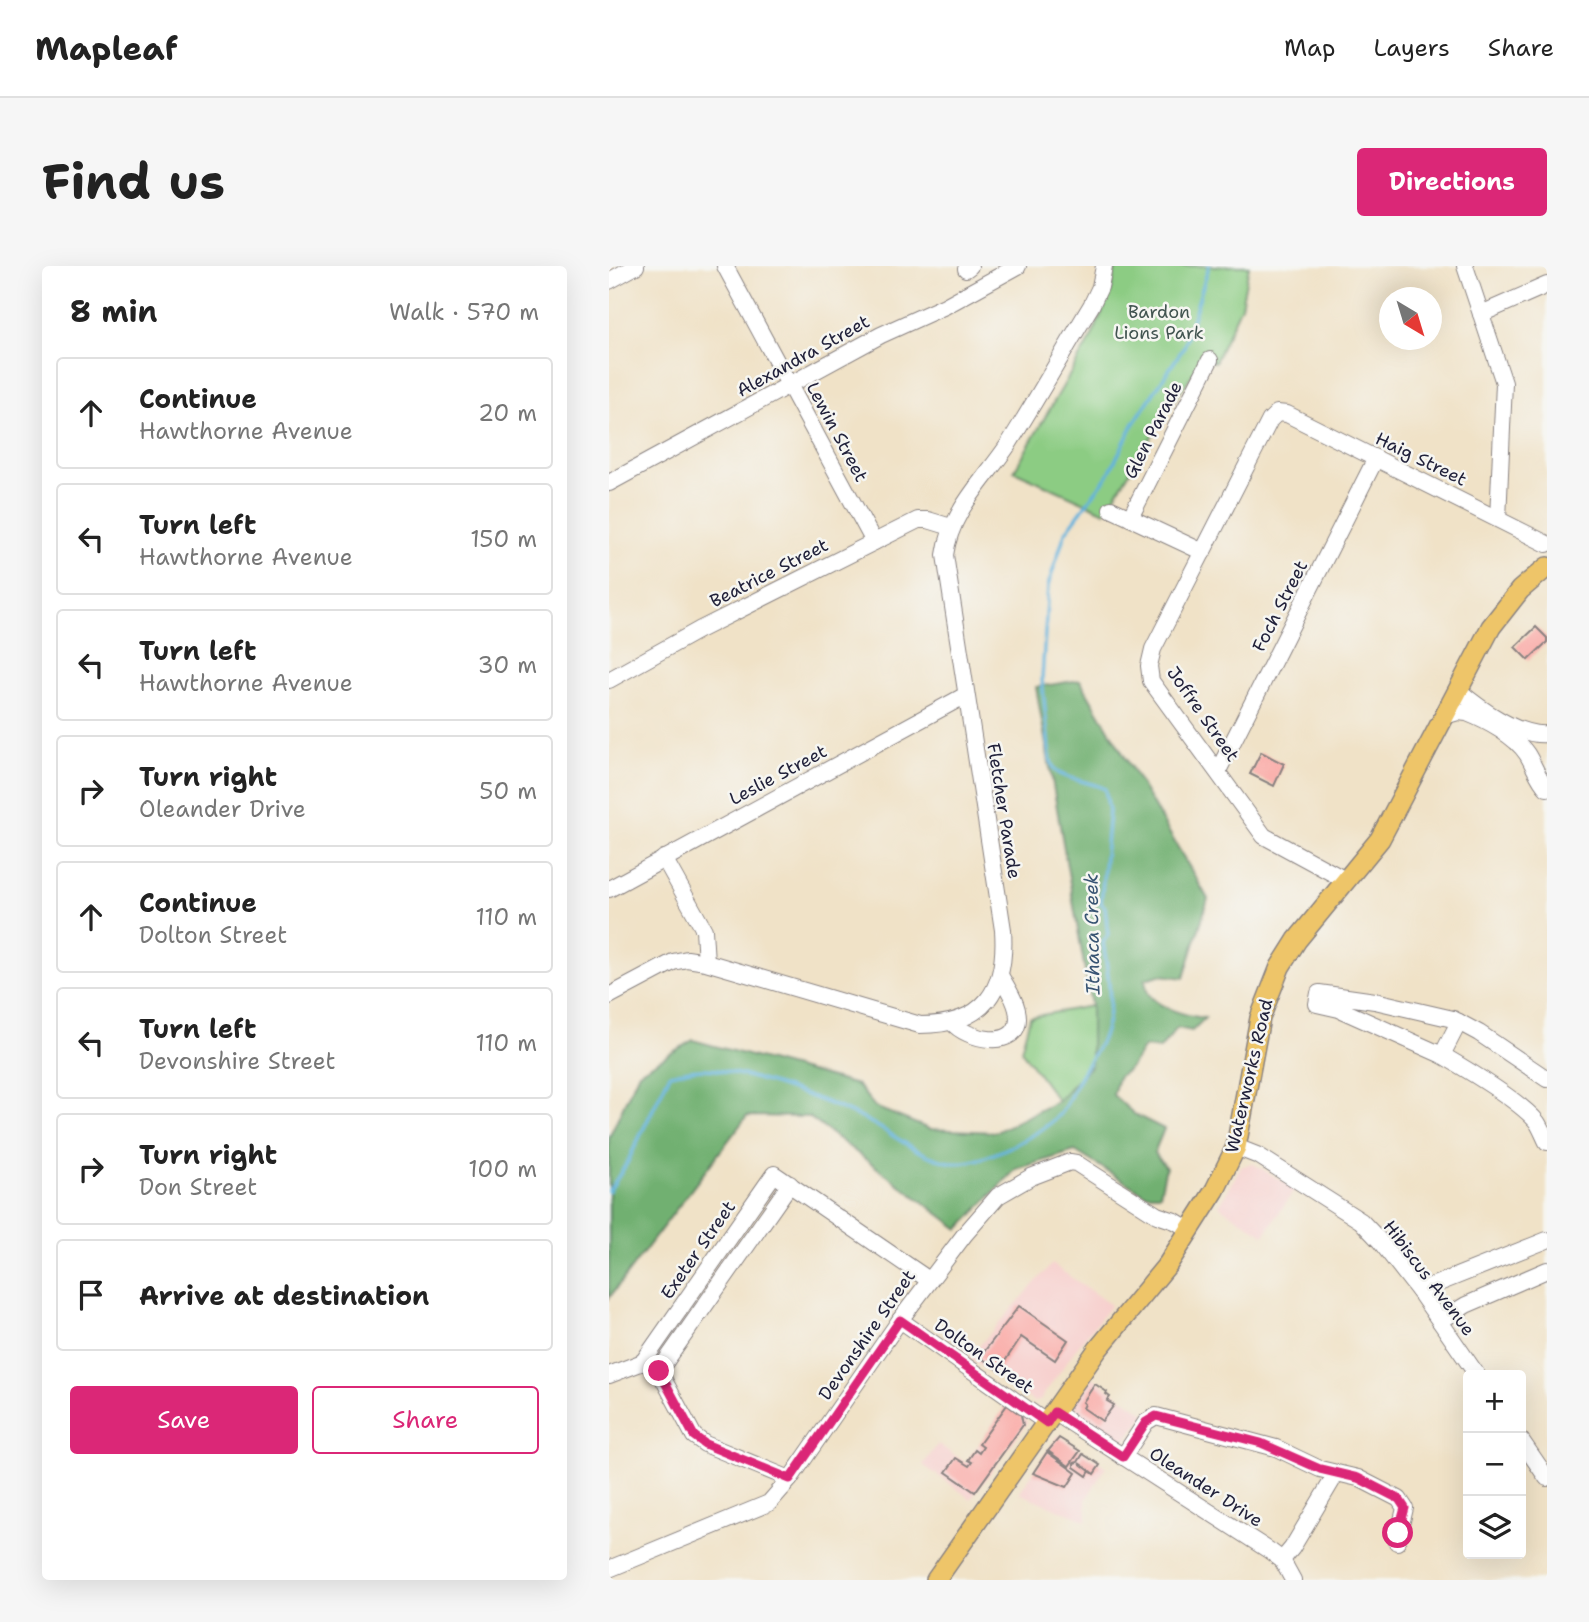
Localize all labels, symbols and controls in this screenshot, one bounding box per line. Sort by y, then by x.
text: Mapleaf [35,26,178,71]
text: Map [1284,32,1335,64]
text: Layers [1373,32,1450,64]
text: Share [1488,32,1554,64]
button: Directions [1357,148,1547,216]
text: Find us [42,149,225,215]
north arrow [1379,287,1442,350]
text: 8 min [70,291,157,332]
text: Walk · 570 m [389,297,539,327]
park label: Bardon Lions Park [1114,300,1204,345]
street label: Alexandra Street [732,309,874,403]
street label: Glen Parade [1118,377,1188,483]
street label: Lewin Street [801,378,873,486]
text: Continue [139,381,257,416]
icon: ahead [72,394,110,432]
text: 20 m [478,398,537,428]
text: Hawthorne Avenue [139,416,353,446]
street label: Haig Street [1371,427,1471,492]
text: Turn left [139,507,256,542]
icon: left [72,520,110,558]
text: 150 m [470,524,537,554]
street label: Beatrice Street [706,533,832,613]
text: Hawthorne Avenue [139,542,353,572]
street label: Foch Street [1247,556,1313,656]
text: Turn left [139,633,256,668]
icon: left [72,646,110,684]
text: 30 m [478,650,537,680]
street label: Joffre Street [1161,662,1245,767]
text: Hawthorne Avenue [139,668,353,698]
street label: Leslie Street [725,739,831,811]
street label: Fletcher Parade [981,742,1027,880]
text: Turn right [139,759,277,794]
icon: right [72,772,110,810]
text: 50 m [479,776,537,806]
text: Oleander Drive [139,794,306,824]
water label: Ithaca Creek [1078,873,1106,996]
text: Continue [139,885,257,920]
icon: ahead [72,898,110,936]
text: 110 m [475,902,537,932]
text: Dolton Street [139,920,287,950]
street label: Waterworks Road [1220,997,1278,1155]
text: Turn left [139,1011,256,1046]
icon: left [72,1024,110,1062]
text: 110 m [475,1028,537,1058]
text: Devonshire Street [139,1046,336,1076]
text: Turn right [139,1137,277,1172]
icon: right [72,1150,110,1188]
text: 100 m [468,1154,537,1184]
text: Don Street [139,1172,257,1202]
street label: Exeter Street [655,1196,741,1304]
street label: Hibiscus Avenue [1378,1215,1480,1341]
street label: Devonshire Street [813,1265,921,1405]
icon: arrive [72,1276,110,1314]
text: Arrive at destination [139,1278,429,1313]
street label: Dolton Street [930,1313,1038,1399]
route end [643,1355,674,1386]
map controls [1463,1370,1526,1559]
button: + [1463,1370,1526,1433]
button: Save [70,1386,298,1454]
button: Share [312,1386,539,1454]
button: − [1463,1433,1526,1496]
street label: Oleander Drive [1145,1441,1267,1533]
button: layers [1463,1496,1526,1559]
route start [1382,1517,1413,1548]

